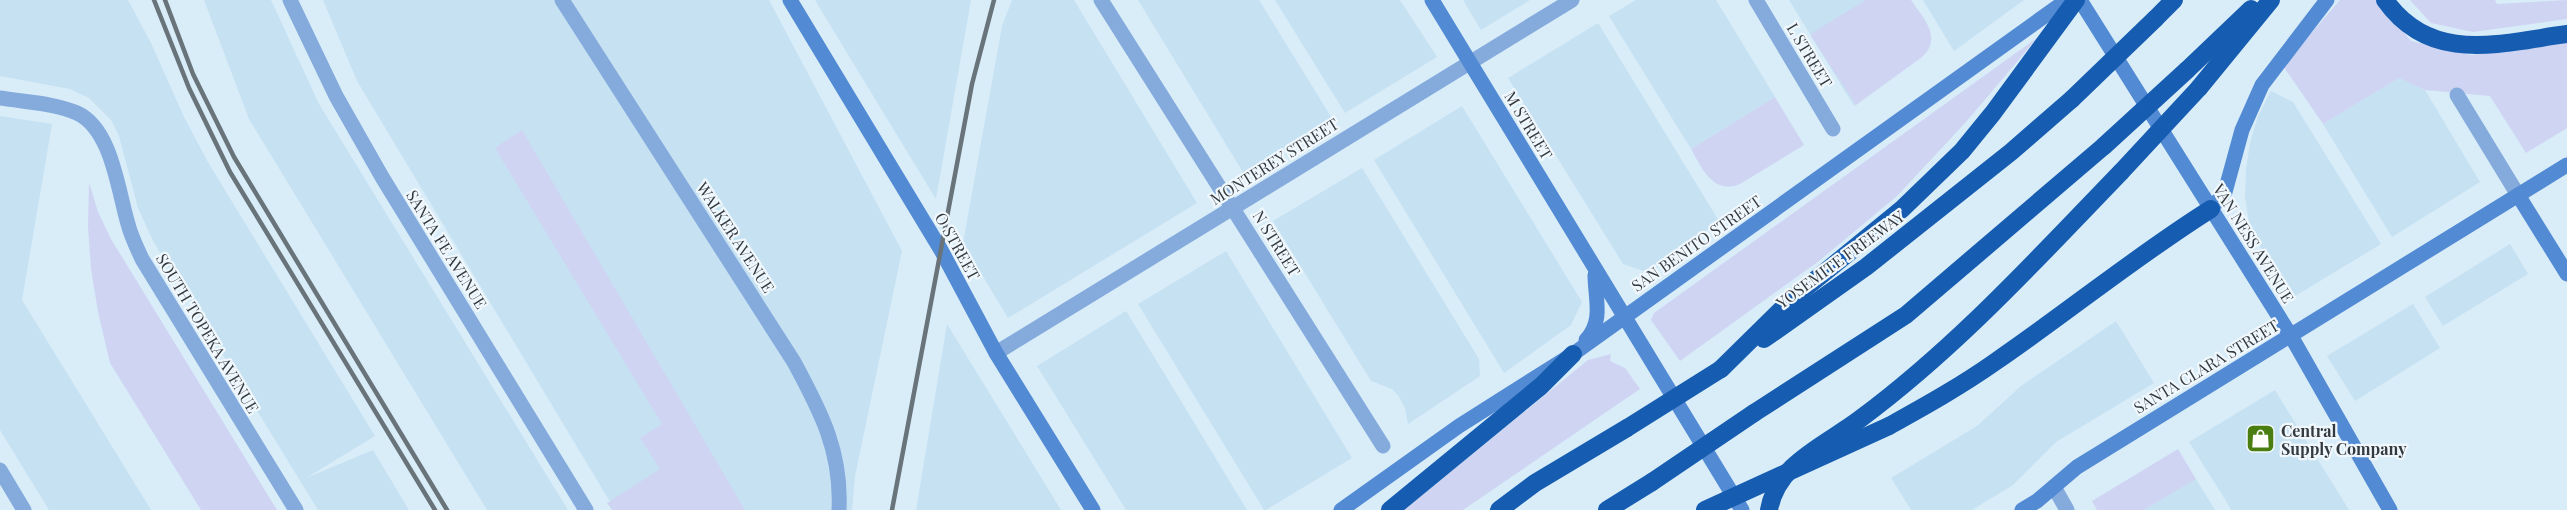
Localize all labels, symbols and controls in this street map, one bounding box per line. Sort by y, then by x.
street label: L STREET [1783,19,1838,91]
street label: M STREET [1500,87,1558,163]
street label: MONTEREY STREET [1206,113,1342,209]
street label: WALKER AVENUE [692,177,780,296]
street label: VAN NESS AVENUE [2208,179,2299,307]
street label: SANTA FE AVENUE [402,186,492,312]
street label: SAN BENITO STREET [1627,190,1765,296]
street label: YOSEMITE FREEWAY [1771,205,1909,313]
street label: N STREET [1249,206,1305,280]
street label: O STREET [931,208,985,284]
street label: SOUTH TOPEKA AVENUE [152,249,264,417]
street label: SANTA CLARA STREET [2130,314,2283,418]
place label: Central Supply Company [2281,420,2407,459]
shop icon: Central Supply Company [2244,423,2276,455]

